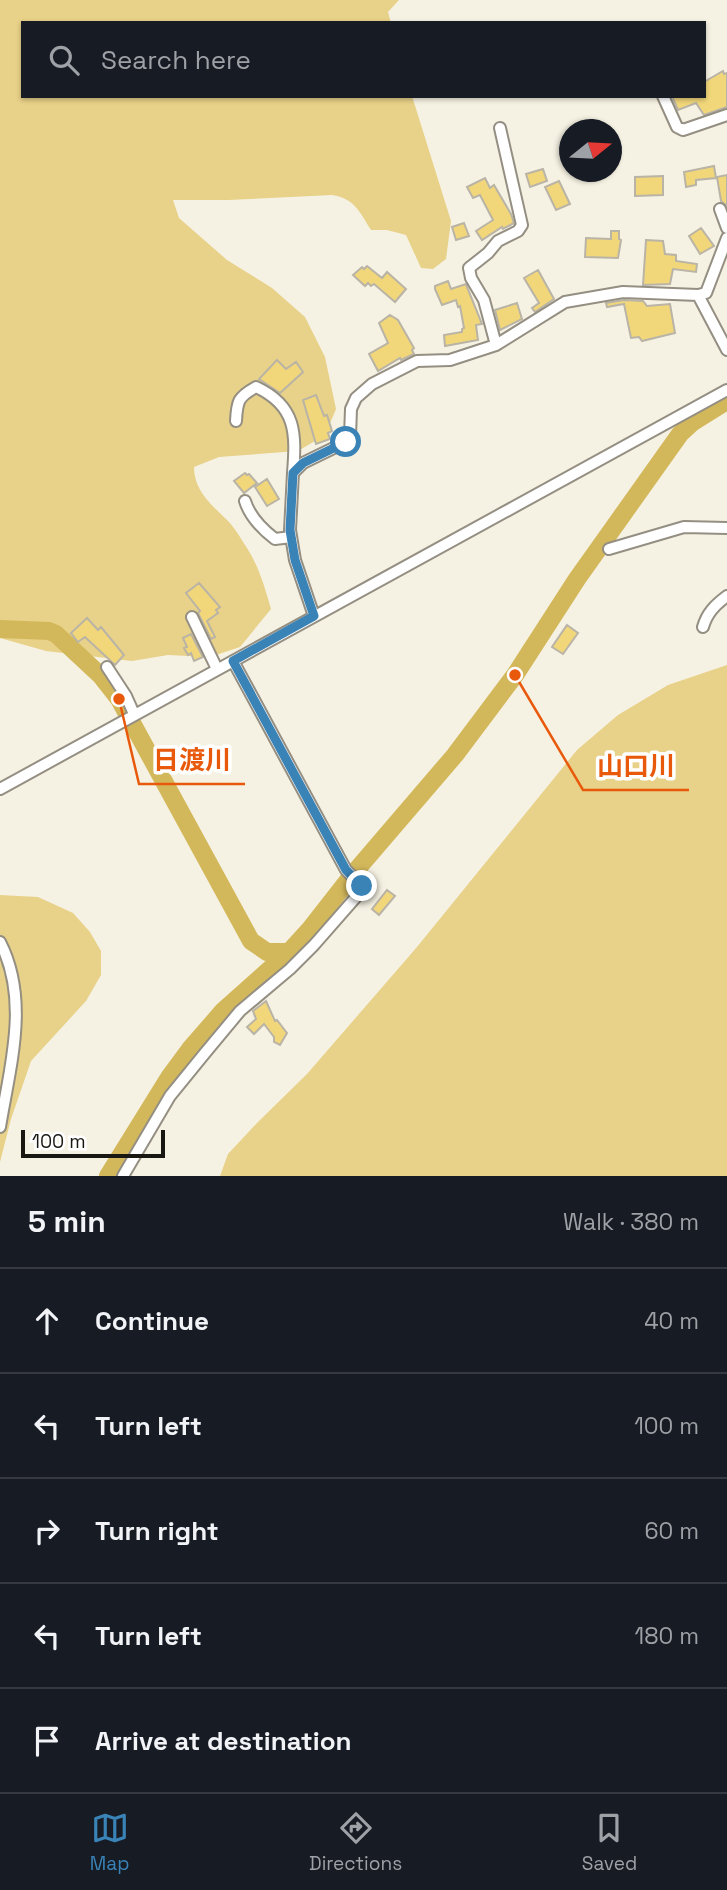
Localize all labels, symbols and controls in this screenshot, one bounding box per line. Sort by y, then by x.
search box [21,21,706,98]
icon: search [45,41,83,79]
text: Search here [101,43,251,77]
north arrow [559,119,622,182]
route start [330,426,361,457]
callout: 日渡川 [139,737,245,784]
text: 日渡川 [153,743,231,777]
callout: 山口川 [583,743,689,790]
text: 山口川 [597,749,675,783]
route end [346,870,377,901]
scale bar [21,1127,164,1159]
text: 100 m [32,1129,86,1154]
text: 5 min [28,1202,106,1241]
text: Walk · 380 m [563,1207,699,1237]
icon: ahead [28,1302,66,1340]
text: Continue [95,1304,209,1338]
text: 40 m [644,1306,699,1336]
icon: left [28,1407,66,1445]
text: Turn left [95,1409,202,1443]
text: 100 m [634,1411,699,1441]
icon: right [28,1512,66,1550]
text: Turn right [95,1514,219,1548]
text: 60 m [644,1516,699,1546]
icon: left [28,1617,66,1655]
text: Turn left [95,1619,202,1653]
text: 180 m [635,1621,699,1651]
icon: arrive [28,1722,66,1760]
text: Arrive at destination [95,1724,352,1758]
tab: Map [90,1809,129,1876]
tab: Directions [309,1809,402,1876]
tab: Saved [582,1809,637,1876]

